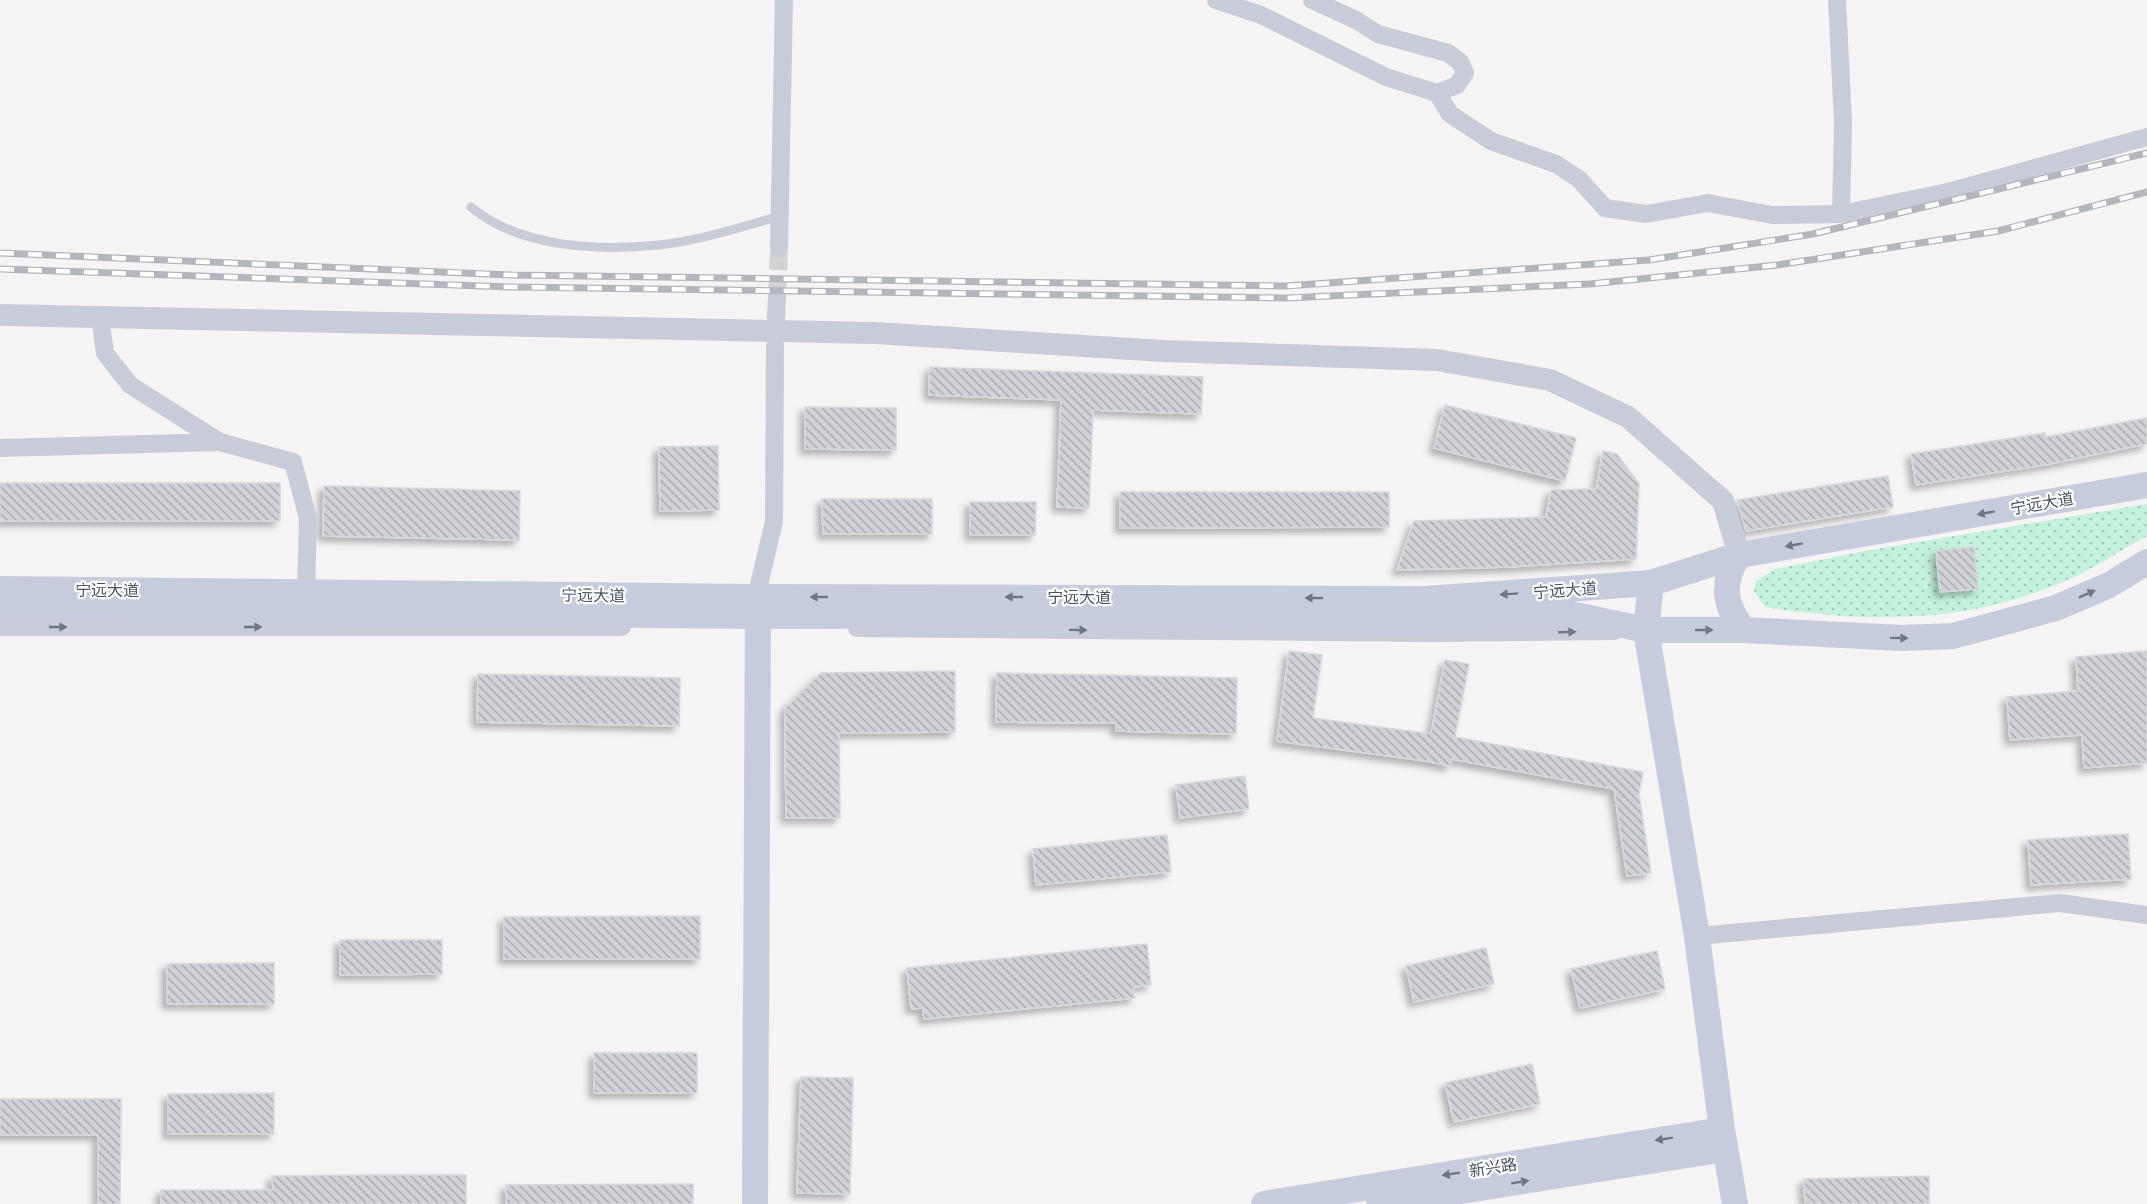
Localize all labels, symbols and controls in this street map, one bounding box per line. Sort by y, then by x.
street label: 宁远大道 [2009,488,2075,518]
one-way arrow [1976,508,1995,517]
one-way arrow [1784,541,1803,550]
street label: 宁远大道 [1532,578,1598,602]
street label: 宁远大道 [75,580,139,600]
street label: 宁远大道 [561,584,625,606]
street label: 宁远大道 [1047,587,1111,607]
one-way arrow [1500,589,1519,598]
one-way arrow [2079,589,2097,599]
one-way arrow [810,592,829,602]
one-way arrow [1005,592,1024,602]
one-way arrow [1305,593,1324,603]
one-way arrow [49,622,68,632]
one-way arrow [244,622,263,632]
one-way arrow [1069,625,1088,635]
one-way arrow [1695,625,1714,635]
one-way arrow [1558,628,1577,637]
one-way arrow [1890,633,1909,642]
one-way arrow [1655,1135,1674,1144]
street label: 新兴路 [1468,1153,1518,1181]
one-way arrow [1441,1169,1460,1178]
one-way arrow [1511,1177,1530,1186]

